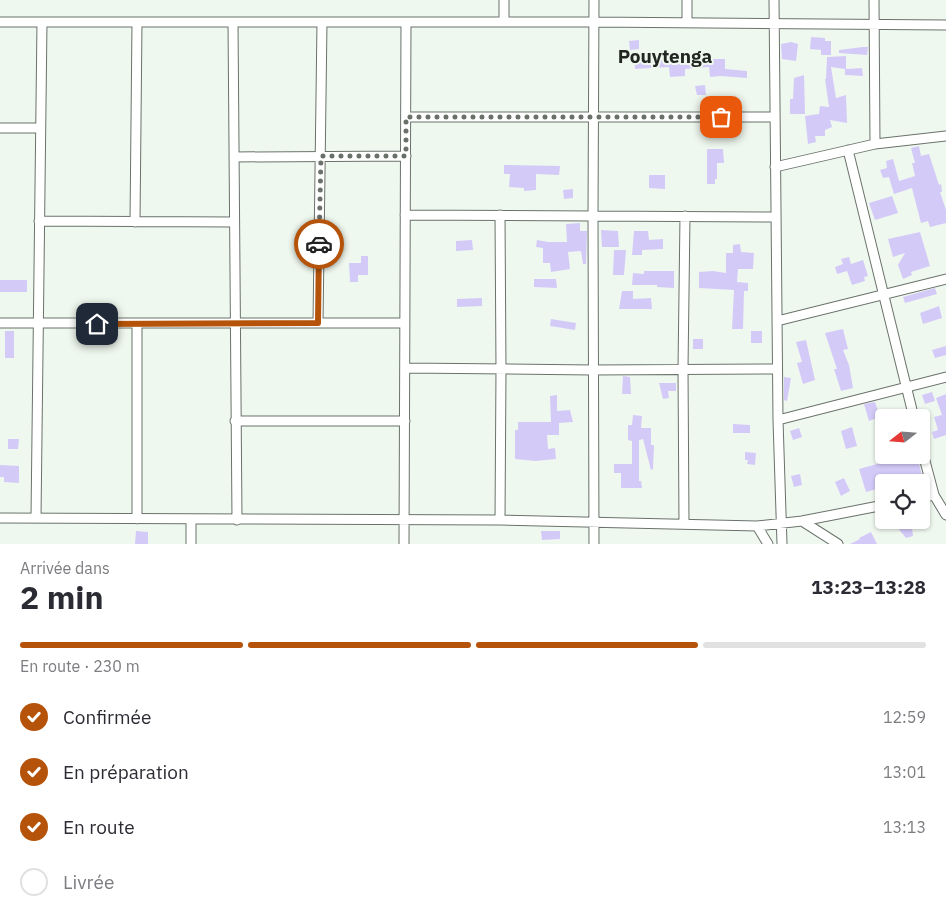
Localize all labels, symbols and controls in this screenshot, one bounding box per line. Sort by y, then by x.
district label: Pouytenga [618,44,713,68]
pin [700,96,742,138]
icon: bag [707,103,735,131]
courier [294,219,344,269]
icon: car [305,230,333,258]
pin [76,303,118,345]
icon: home [83,310,111,338]
north arrow [875,409,930,464]
map controls [875,409,930,529]
button: locate [875,474,930,529]
text: Arrivée dans [20,558,110,578]
text: 13:23–13:28 [811,575,926,599]
text: 2 min [20,576,104,618]
text: En route · 230 m [20,656,140,676]
icon: check [20,703,48,731]
text: Confirmée [63,705,151,729]
text: 12:59 [883,707,926,727]
icon: check [20,758,48,786]
text: En préparation [63,760,189,784]
text: 13:01 [883,762,926,782]
icon: check [20,813,48,841]
text: En route [63,815,135,839]
text: 13:13 [883,817,926,837]
text: Livrée [63,870,114,894]

